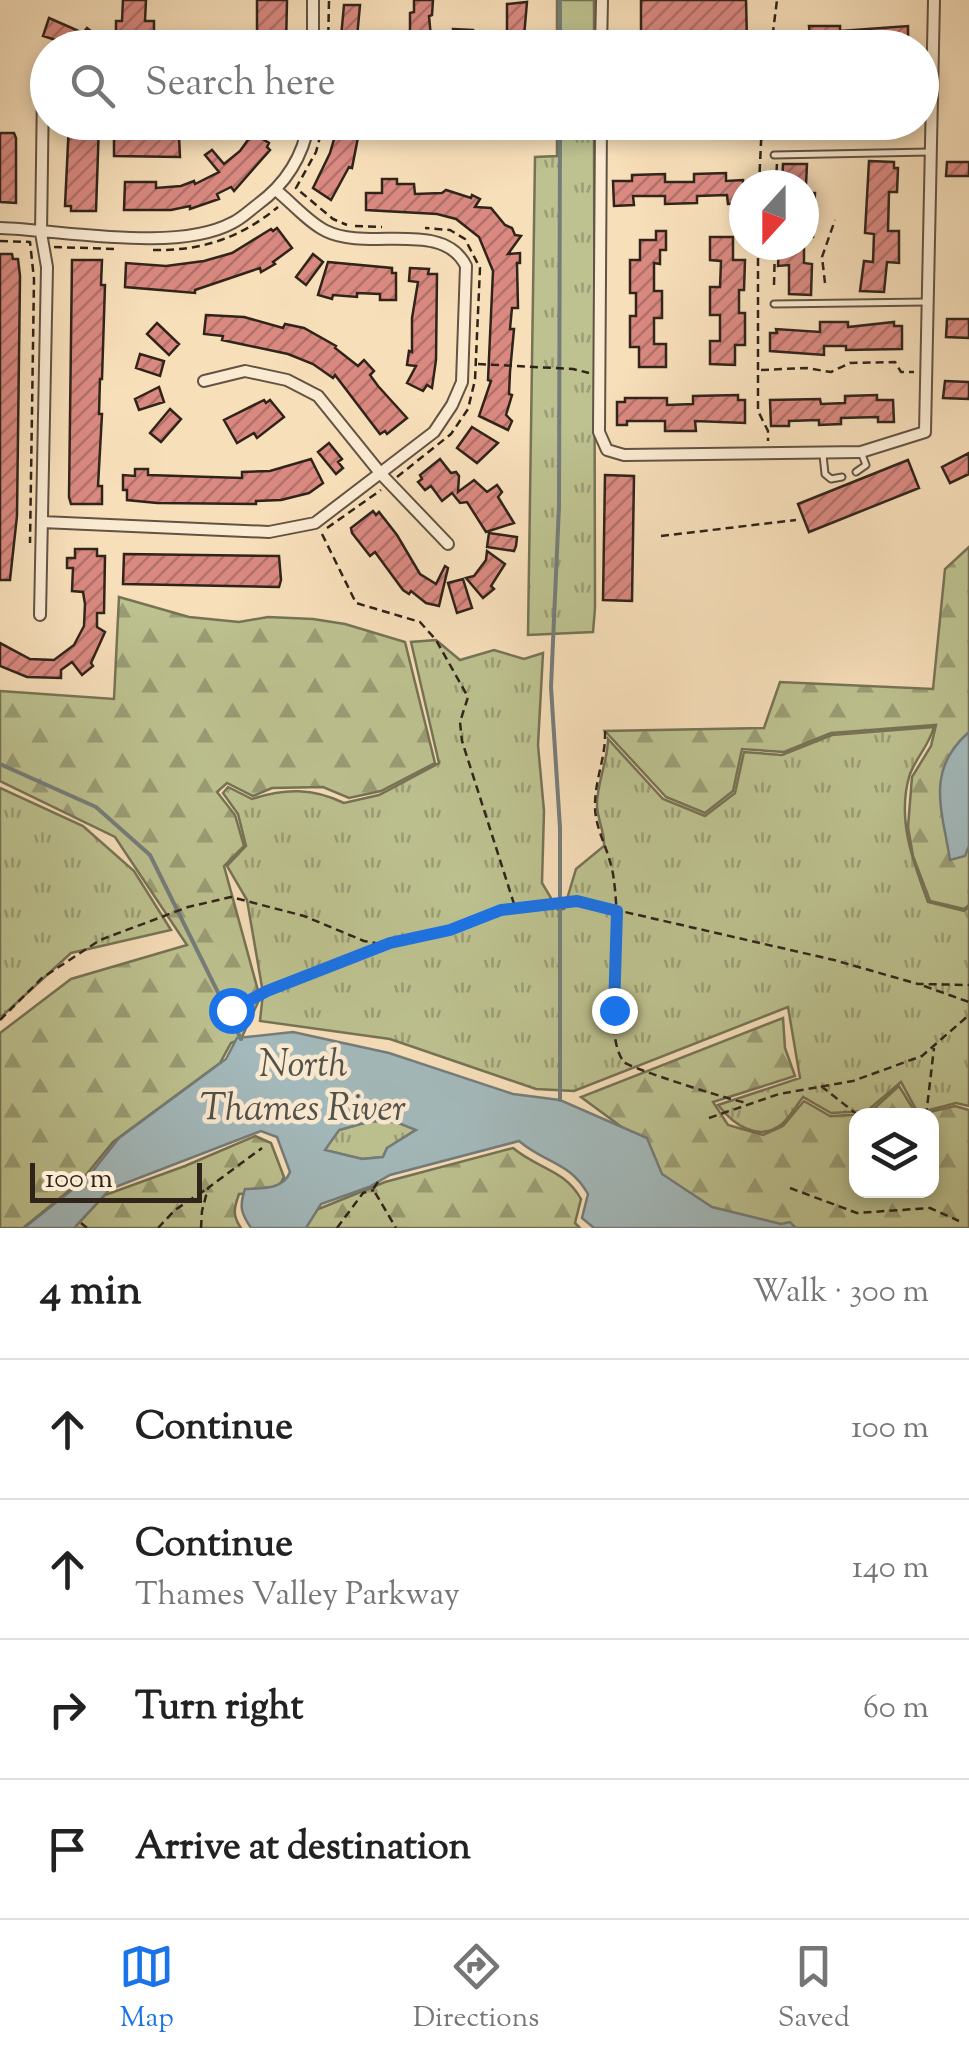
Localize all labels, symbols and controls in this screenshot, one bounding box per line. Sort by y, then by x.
search box [30,30,939,140]
icon: search [65,58,120,113]
text: Search here [145,58,336,112]
north arrow [729,170,819,260]
route start [209,988,255,1034]
route end [592,988,638,1034]
water label: North Thames River [200,1040,406,1138]
map controls [849,1108,939,1198]
button: layers [849,1108,939,1198]
scale bar [30,1158,202,1202]
text: 100 m [45,1160,113,1200]
text: 4 min [40,1263,142,1323]
text: Walk · 300 m [752,1270,929,1316]
icon: ahead [40,1402,95,1457]
text: Continue [135,1402,293,1456]
text: 100 m [851,1406,929,1452]
text: Continue [135,1519,293,1573]
icon: ahead [40,1542,95,1597]
text: 140 m [852,1546,929,1592]
text: Thames Valley Parkway [135,1573,460,1619]
icon: right [40,1682,95,1737]
text: Turn right [135,1682,303,1736]
text: 60 m [863,1686,929,1732]
icon: arrive [40,1822,95,1877]
text: Arrive at destination [135,1822,471,1876]
tab: Map [119,1939,174,2039]
tab: Directions [413,1939,539,2039]
tab: Saved [778,1939,850,2039]

